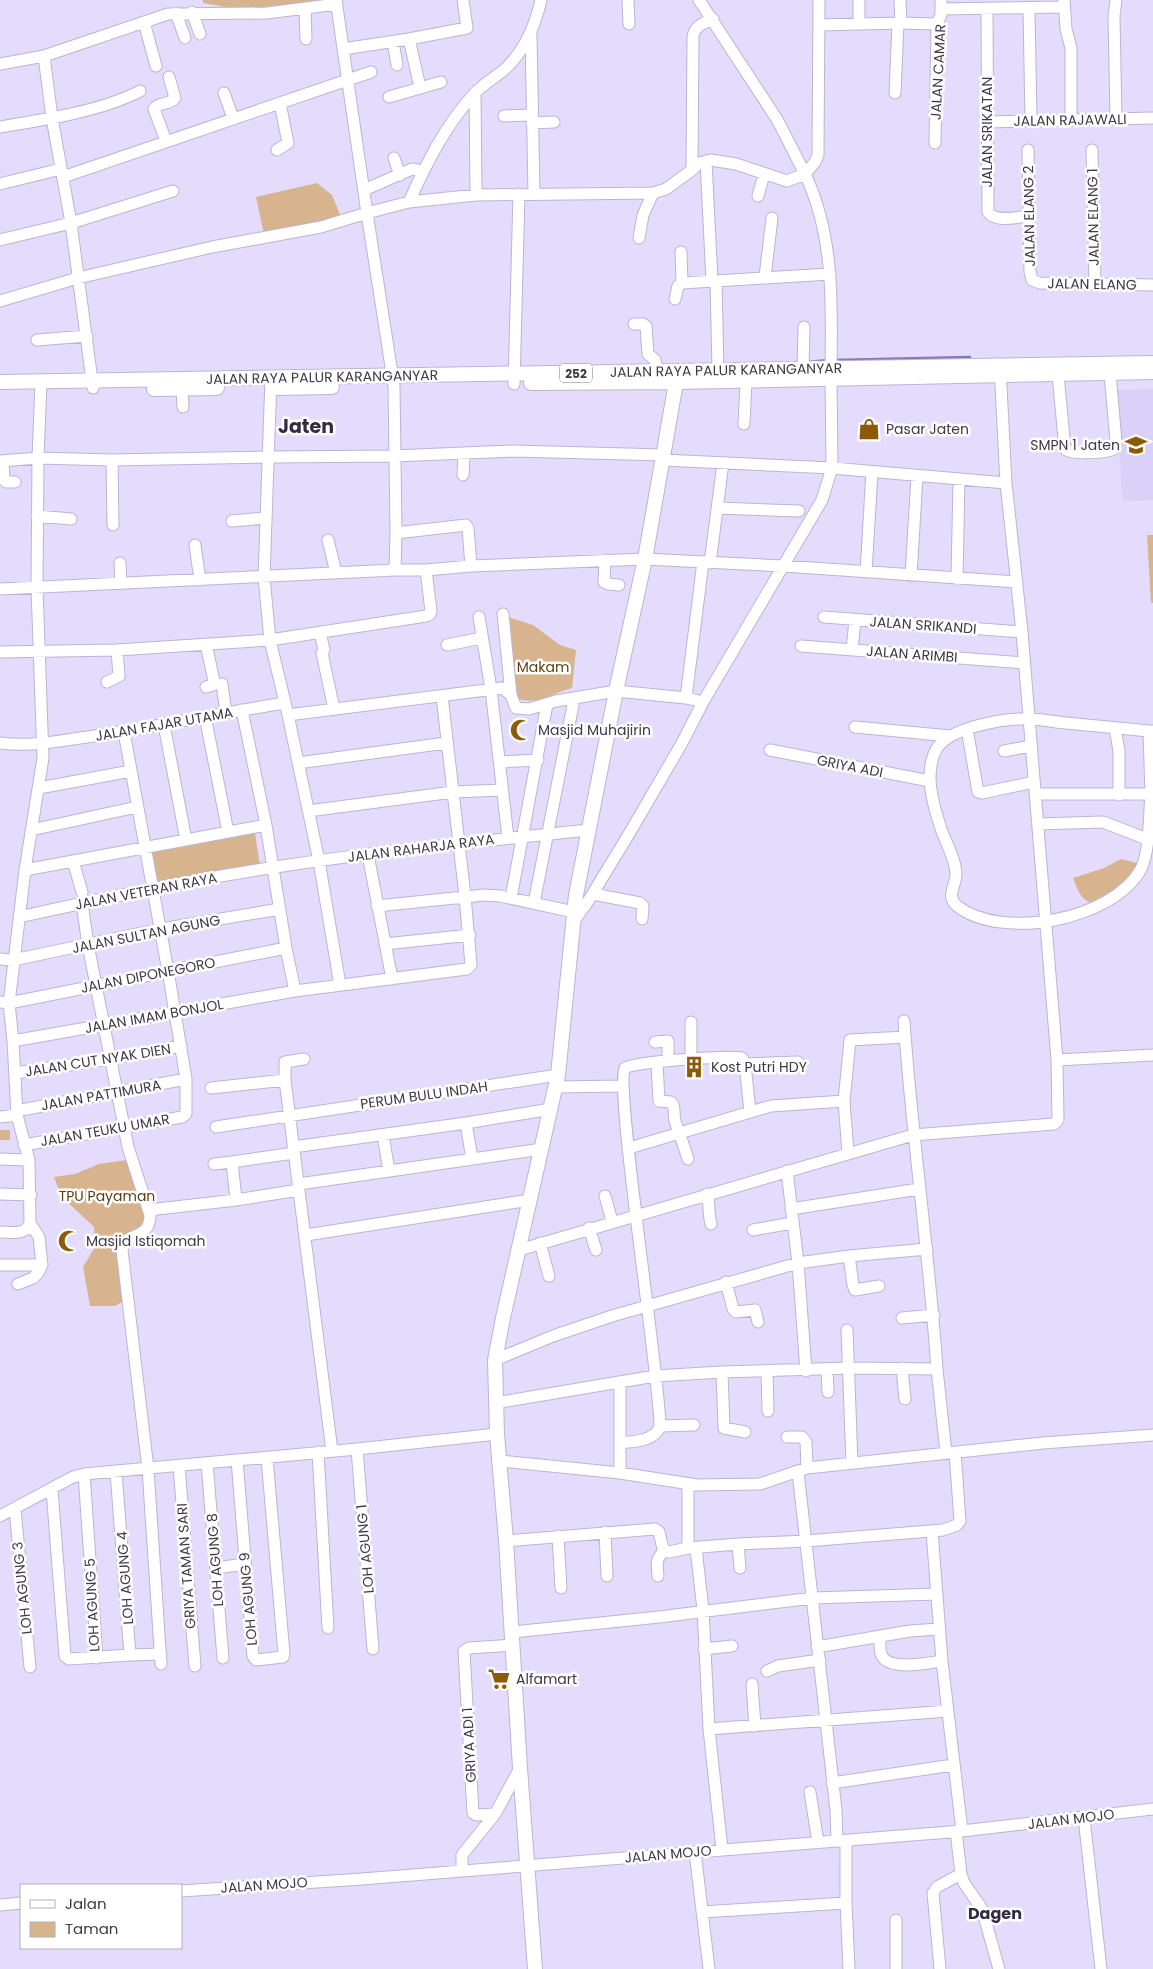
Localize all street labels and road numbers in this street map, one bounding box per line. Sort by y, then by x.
street label: JALAN CAMAR [925,23,951,121]
street label: JALAN SRIKATAN [977,77,997,187]
street label: JALAN RAJAWALI [1013,109,1127,131]
street label: JALAN ELANG 2 [1018,165,1040,267]
street label: JALAN ELANG 1 [1082,168,1104,266]
street label: JALAN ELANG [1047,273,1137,295]
street label: JALAN RAYA PALUR KARANGANYAR [610,358,842,382]
road number: 252 [560,363,592,382]
street label: JALAN RAYA PALUR KARANGANYAR [206,365,438,389]
street label: JALAN SRIKANDI [869,611,977,639]
street label: JALAN ARIMBI [866,641,958,667]
street label: JALAN FAJAR UTAMA [94,702,234,746]
street label: GRIYA ADI [815,750,885,782]
street label: JALAN RAHARJA RAYA [346,829,496,867]
street label: JALAN VETERAN RAYA [73,867,219,915]
street label: JALAN SULTAN AGUNG [70,910,222,958]
street label: JALAN DIPONEGORO [79,952,217,998]
street label: JALAN IMAM BONJOL [83,994,225,1038]
street label: JALAN CUT NYAK DIEN [24,1039,172,1081]
street label: JALAN PATTIMURA [39,1075,163,1115]
street label: PERUM BULU INDAH [359,1076,489,1114]
street label: JALAN TEUKU UMAR [39,1109,171,1151]
street label: GRIYA TAMAN SARI [172,1503,200,1629]
street label: LOH AGUNG 1 [351,1504,379,1594]
street label: LOH AGUNG 8 [202,1512,228,1607]
street label: LOH AGUNG 4 [112,1530,138,1625]
street label: LOH AGUNG 3 [7,1541,37,1635]
street label: LOH AGUNG 9 [234,1552,262,1646]
street label: LOH AGUNG 5 [80,1558,104,1652]
street label: GRIYA ADI 1 [457,1707,481,1783]
street label: JALAN MOJO [1026,1804,1116,1834]
street label: JALAN MOJO [624,1840,712,1868]
street label: JALAN MOJO [220,1872,308,1898]

